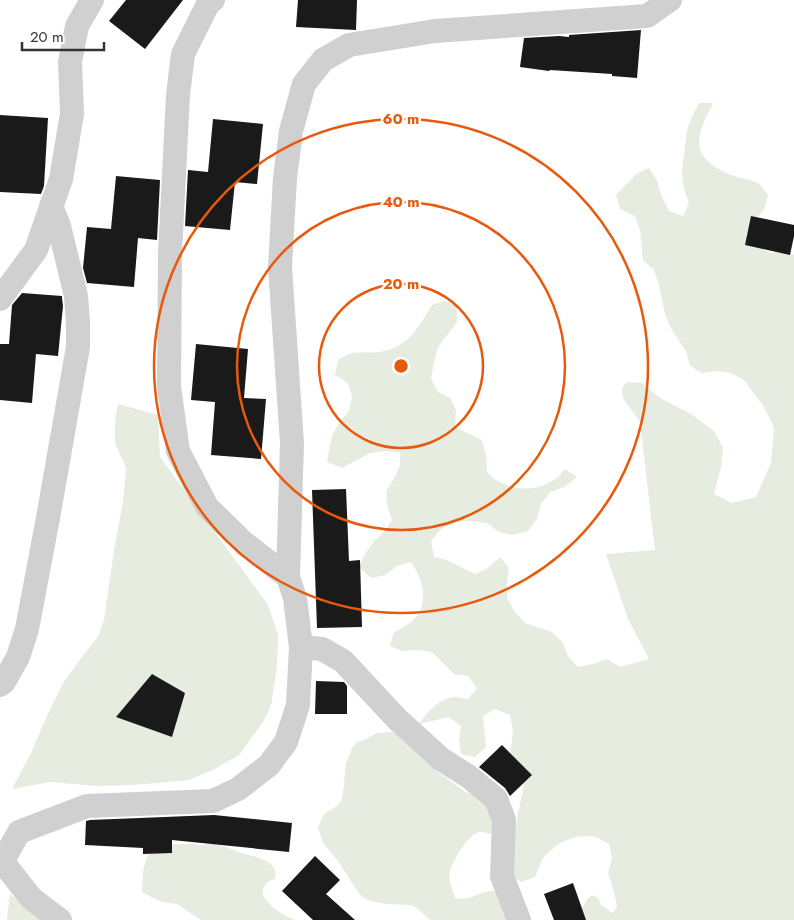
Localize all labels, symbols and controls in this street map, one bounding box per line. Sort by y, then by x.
scale bar [22,20,105,52]
text: 20 m [30,26,64,48]
text: 60 m [383,108,419,130]
text: 40 m [382,191,420,213]
text: 20 m [383,273,419,295]
centre of rings [392,357,410,375]

